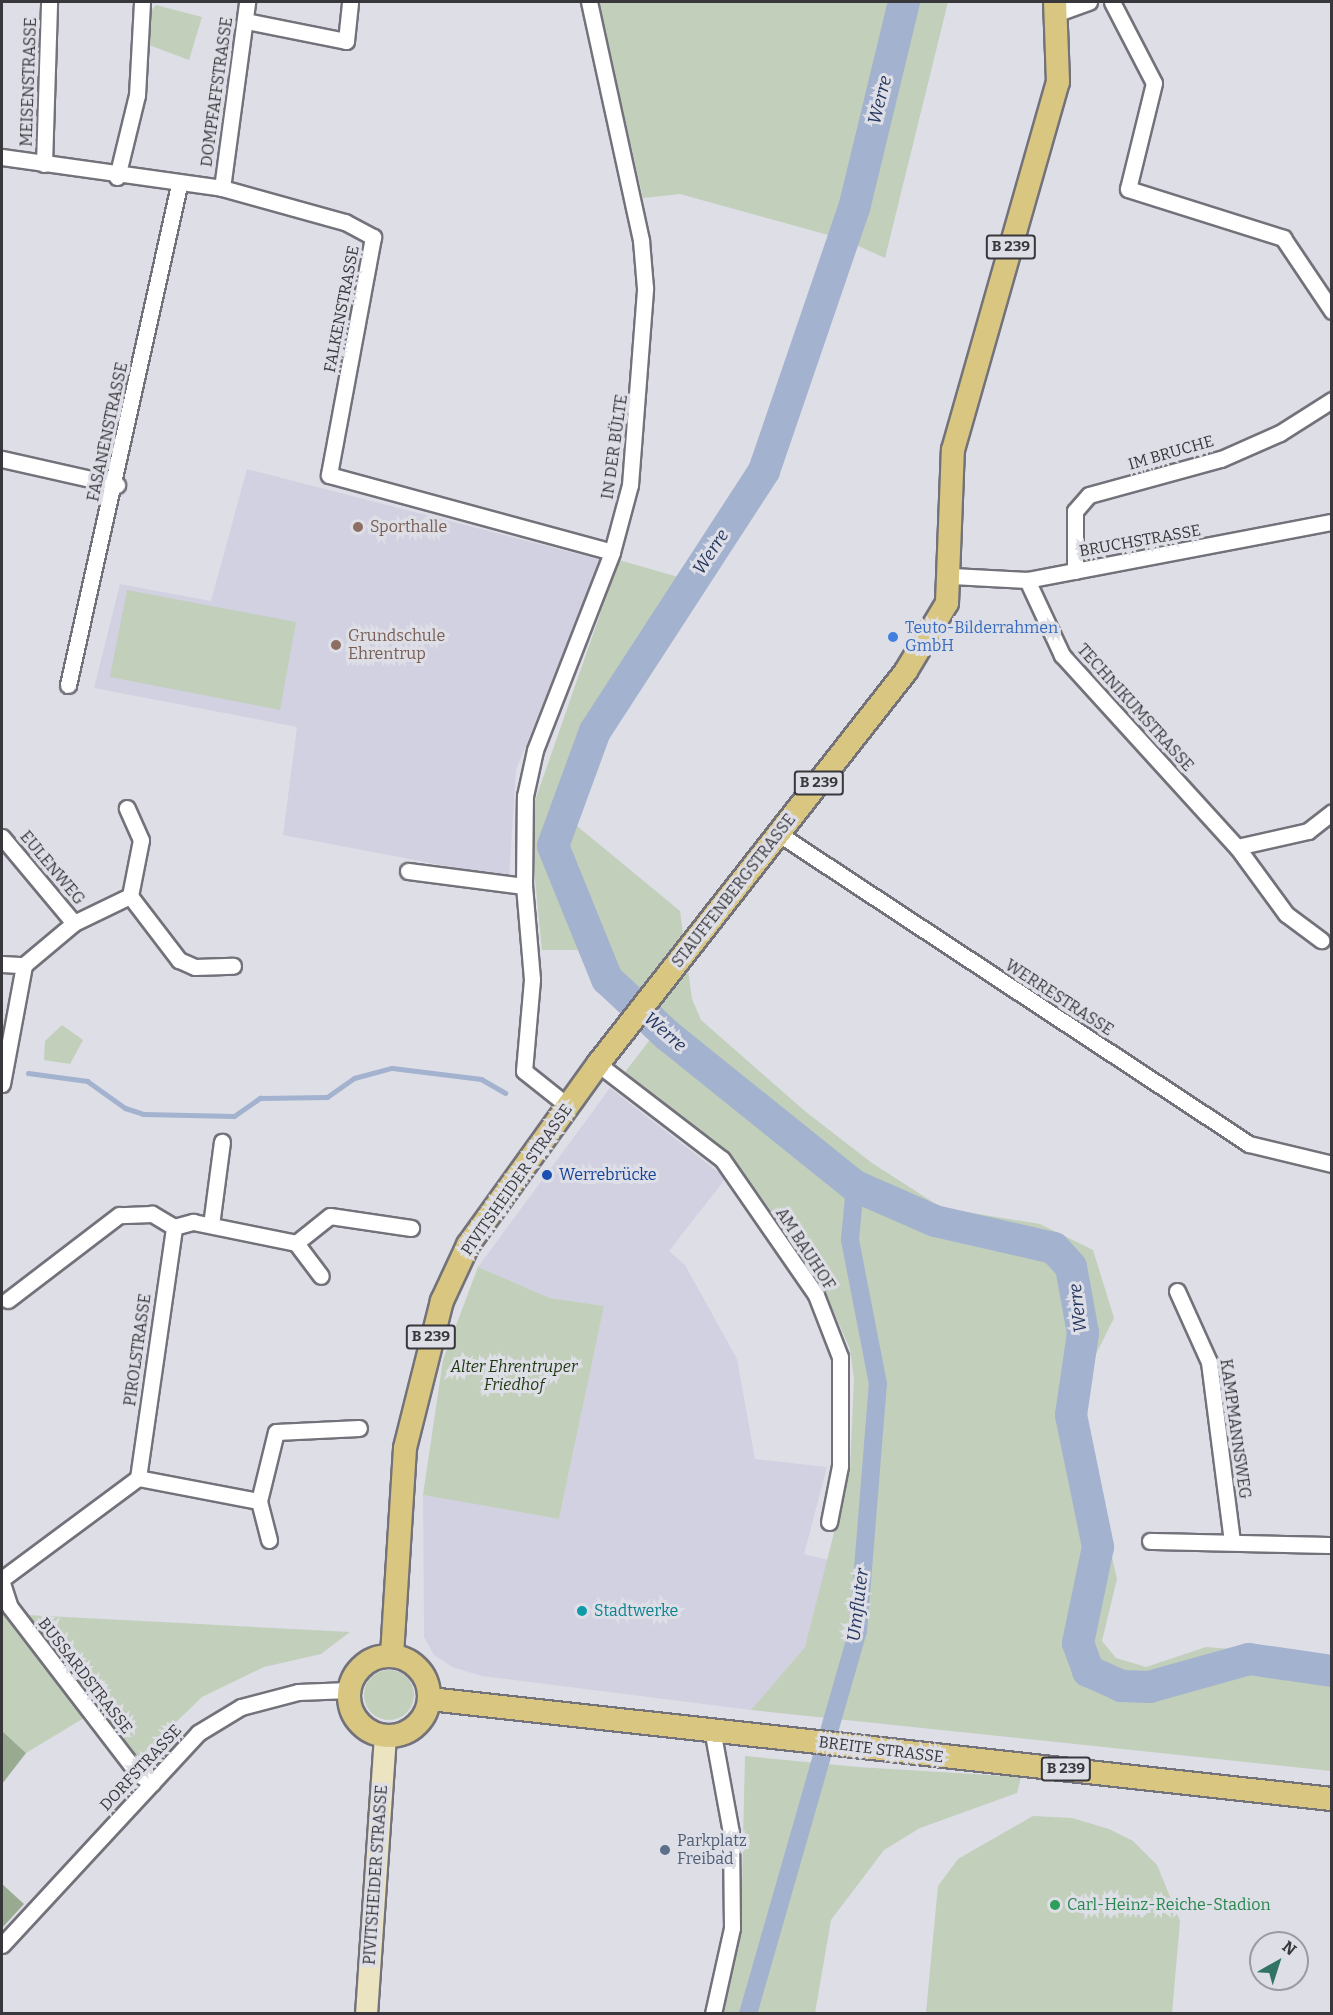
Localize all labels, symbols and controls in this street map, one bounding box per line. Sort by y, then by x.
street label: DOMPFAFFSTRASSE [197,16,237,168]
street label: MEISENSTRASSE [17,17,41,147]
water label: Werre [864,74,896,126]
road number: B 239 [986,235,1036,259]
street label: FALKENSTRASSE [320,244,364,374]
street label: FASANENSTRASSE [84,361,132,503]
street label: IN DER BÜLTE [598,393,632,501]
street label: IM BRUCHE [1126,432,1216,474]
place label: Sporthalle [370,517,447,537]
marker: Sporthalle [351,520,365,534]
street label: BRUCHSTRASSE [1078,521,1202,561]
water label: Werre [689,525,733,579]
place label: Teuto-Bilderrahmen GmbH [905,618,1058,656]
place label: Grundschule Ehrentrup [348,626,445,664]
marker: Teuto-Bilderrahmen GmbH [886,630,900,644]
marker: Grundschule Ehrentrup [329,638,343,652]
street label: TECHNIKUMSTRASSE [1073,640,1197,776]
road number: B 239 [794,771,844,795]
street label: STAUFFENBERGSTRASSE [668,810,800,972]
street label: EULENWEG [16,827,88,909]
street label: WERRESTRASSE [1001,956,1117,1040]
water label: Werre [639,1008,691,1056]
street label: PIVITSHEIDER STRASSE [457,1101,577,1259]
place label: Werrebrücke [559,1165,657,1185]
marker: Werrebrücke [540,1168,554,1182]
street label: AM BAUHOF [771,1204,839,1294]
water label: Werre [1064,1282,1092,1334]
street label: PIROLSTRASSE [121,1293,155,1407]
road number: B 239 [406,1325,456,1349]
park label: Alter Ehrentruper Friedhof [451,1357,577,1395]
street label: KAMPMANNSWEG [1216,1358,1254,1500]
water label: Umfluter [843,1567,873,1643]
place label: Stadtwerke [594,1601,678,1621]
marker: Stadtwerke [575,1604,589,1618]
street label: BUSSARDSTRASSE [34,1614,136,1738]
street label: DORFSTRASSE [96,1721,186,1815]
street label: BREITE STRASSE [817,1733,945,1767]
road number: B 239 [1040,1757,1092,1781]
street label: PIVITSHEIDER STRASSE [360,1784,392,1966]
place label: Parkplatz Freibad [677,1831,747,1869]
marker: Parkplatz Freibad [658,1843,672,1857]
place label: Carl-Heinz-Reiche-Stadion [1067,1895,1271,1915]
marker: Carl-Heinz-Reiche-Stadion [1048,1898,1062,1912]
north arrow [1249,1931,1309,1991]
text: N [1279,1937,1300,1959]

